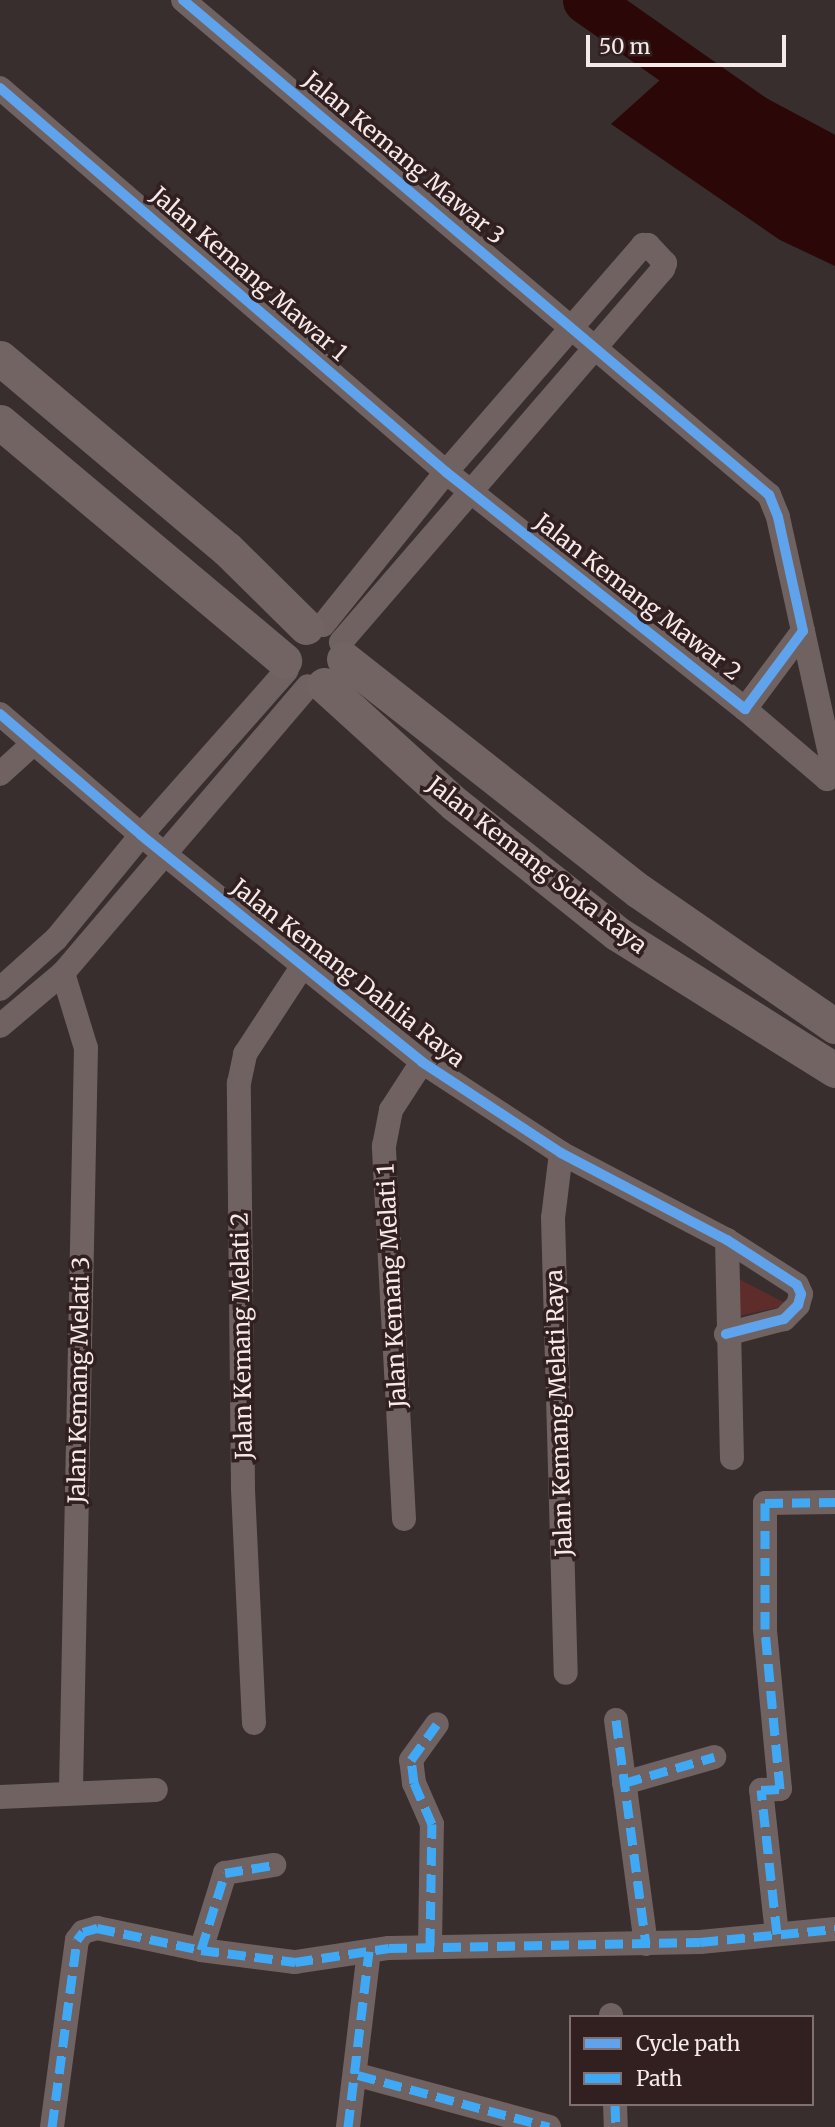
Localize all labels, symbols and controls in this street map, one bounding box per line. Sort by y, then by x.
scale bar [590,21,790,65]
text: 50 m [599,33,650,60]
street label: Jalan Kemang Mawar 3 [298,66,510,250]
street label: Jalan Kemang Mawar 1 [145,181,353,367]
street label: Jalan Kemang Mawar 2 [529,508,747,686]
street label: Jalan Kemang Soka Raya [422,771,652,959]
street label: Jalan Kemang Dahlia Raya [226,873,470,1073]
street label: Jalan Kemang Melati 1 [372,1163,412,1409]
street label: Jalan Kemang Melati 2 [226,1212,258,1460]
street label: Jalan Kemang Melati 3 [63,1256,95,1504]
street label: Jalan Kemang Melati Raya [540,1269,578,1557]
legend [569,2015,814,2106]
text: Cycle path [636,2030,740,2057]
text: Path [636,2065,682,2092]

